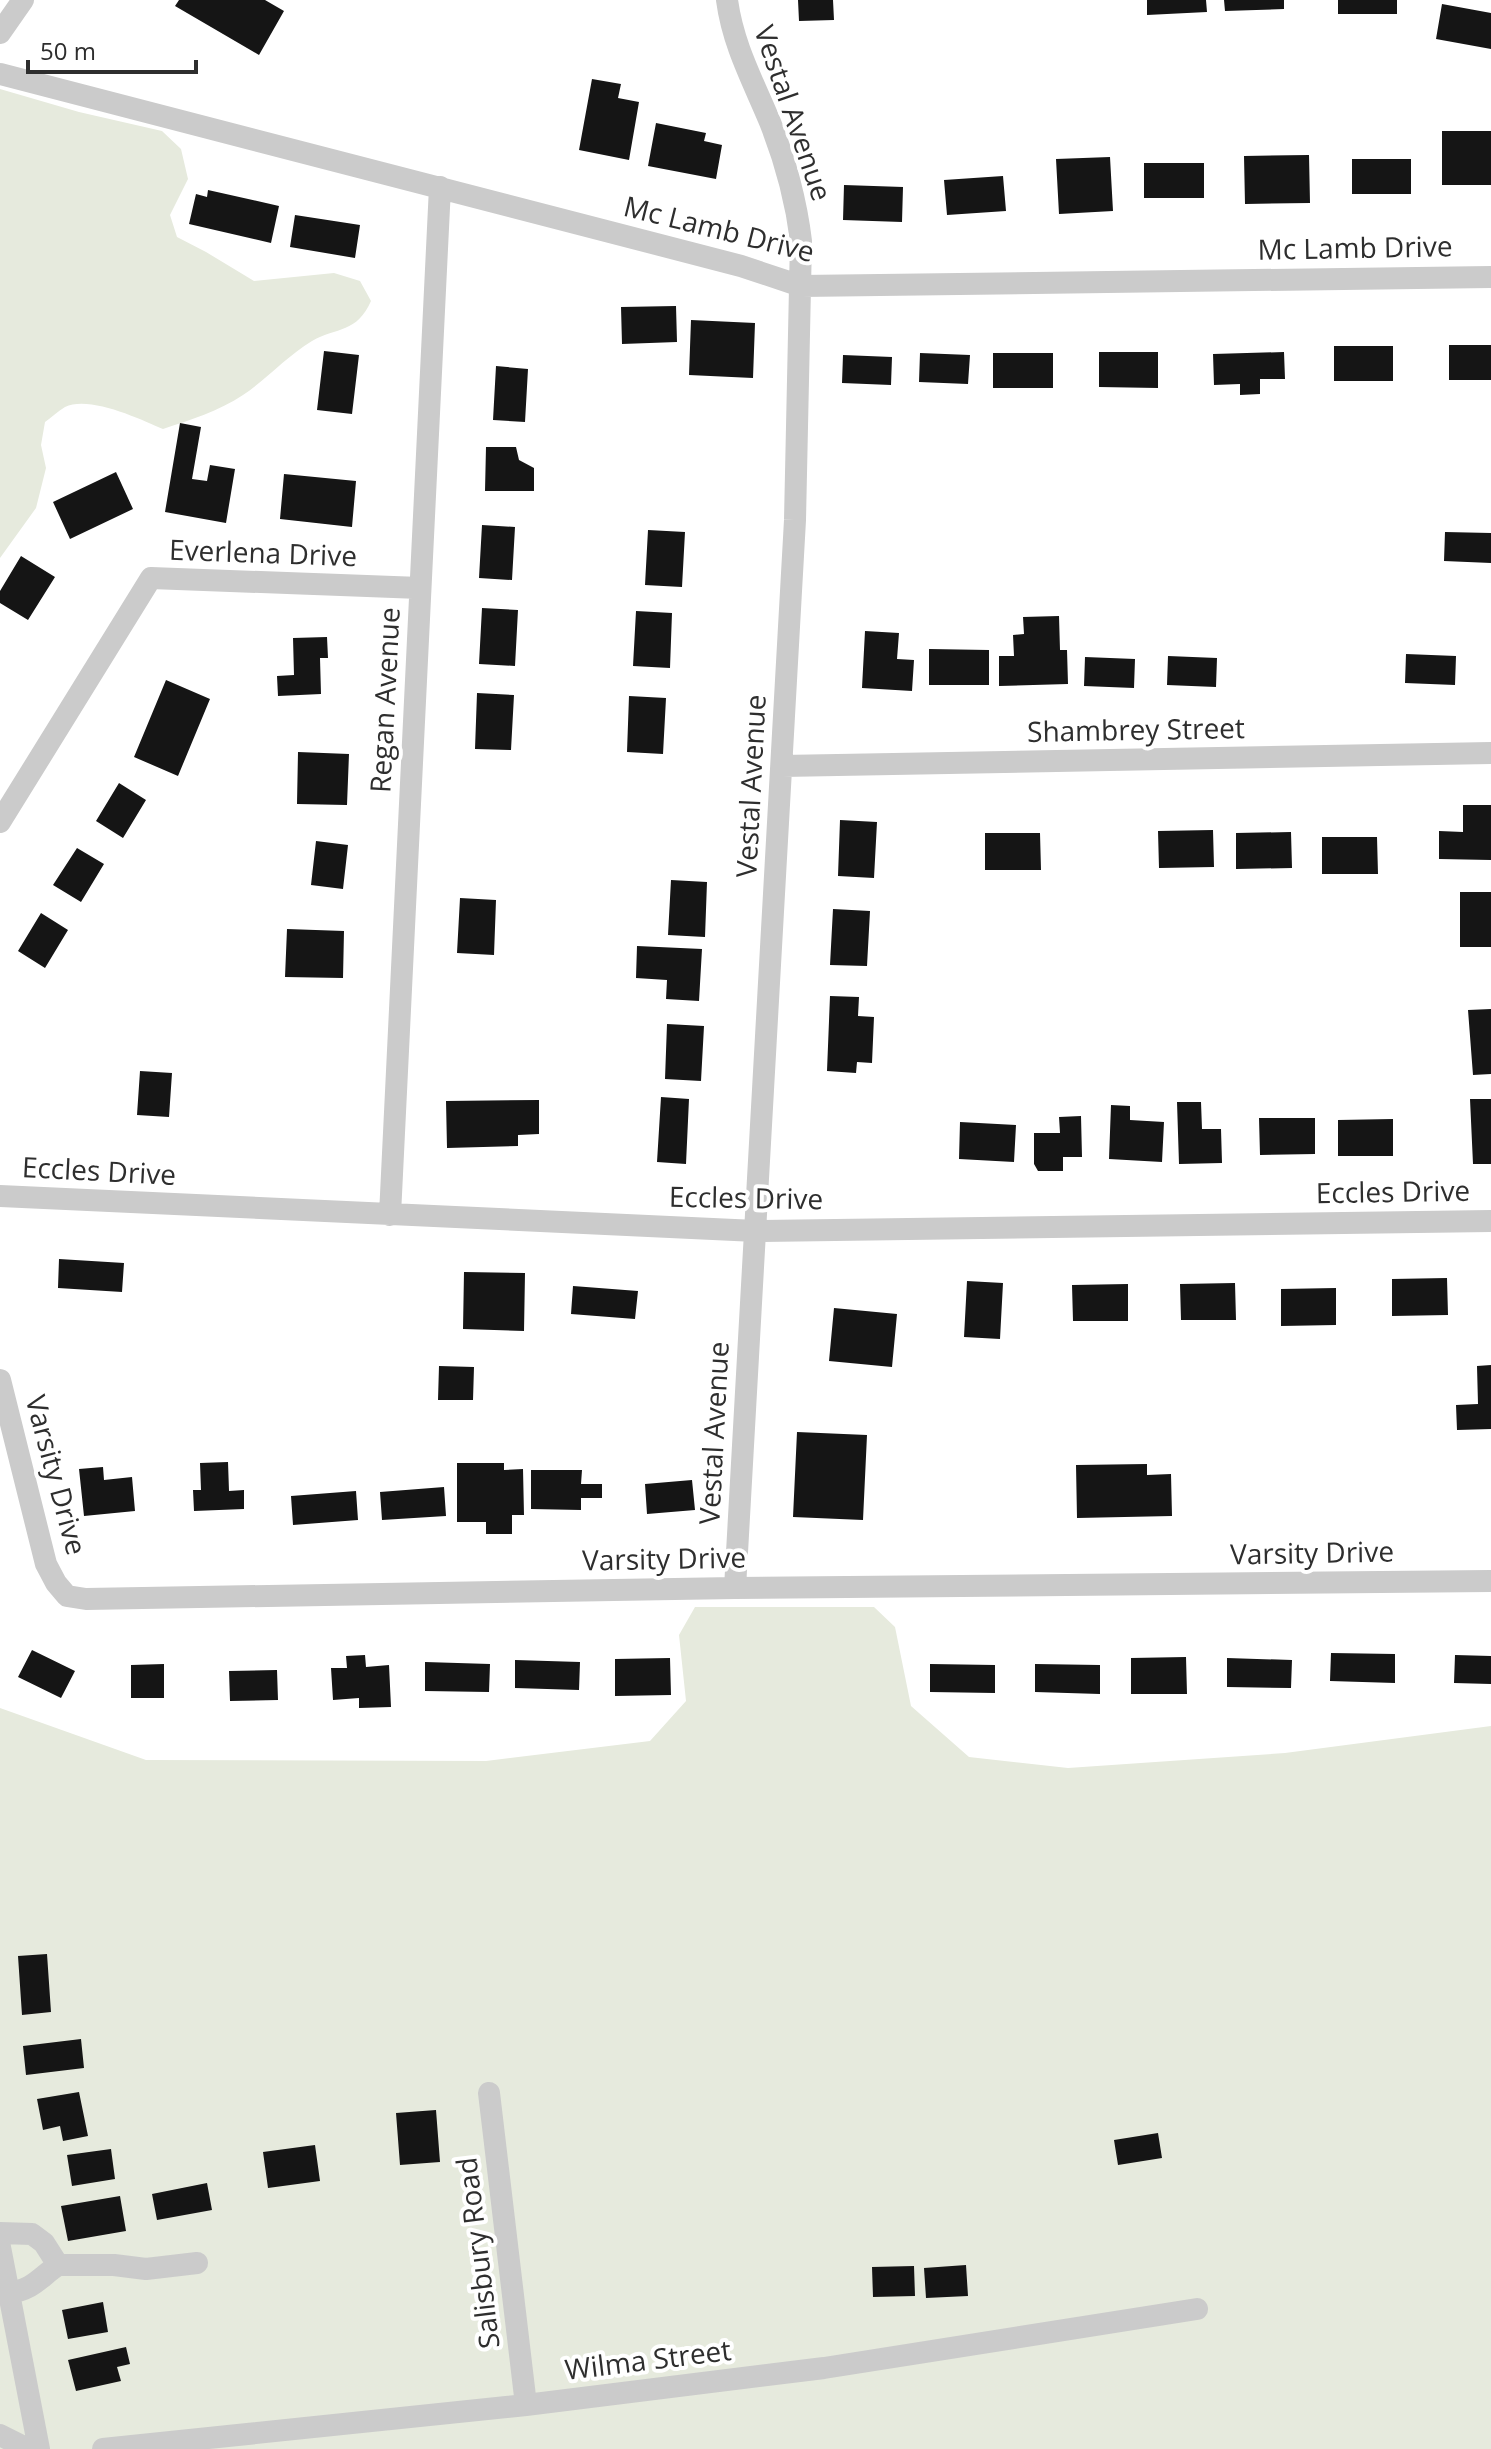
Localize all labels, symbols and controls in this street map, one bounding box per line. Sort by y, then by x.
street label: Vestal Avenue [746,20,842,205]
scale bar [28,24,196,74]
text: 50 m [40,34,96,67]
street label: Mc Lamb Drive [620,186,818,270]
street label: Mc Lamb Drive [1257,226,1453,268]
street label: Everlena Drive [168,530,358,574]
street label: Regan Avenue [360,606,408,794]
street label: Vestal Avenue [726,694,774,878]
street label: Shambrey Street [1027,708,1245,750]
street label: Eccles Drive [21,1147,177,1193]
street label: Eccles Drive [1315,1171,1470,1211]
street label: Eccles Drive [669,1177,824,1217]
street label: Vestal Avenue [689,1341,737,1525]
street label: Varsity Drive [17,1391,97,1559]
street label: Varsity Drive [1230,1532,1394,1572]
street label: Varsity Drive [582,1538,746,1578]
street label: Salisbury Road [446,2155,508,2351]
street label: Wilma Street [563,2330,733,2388]

